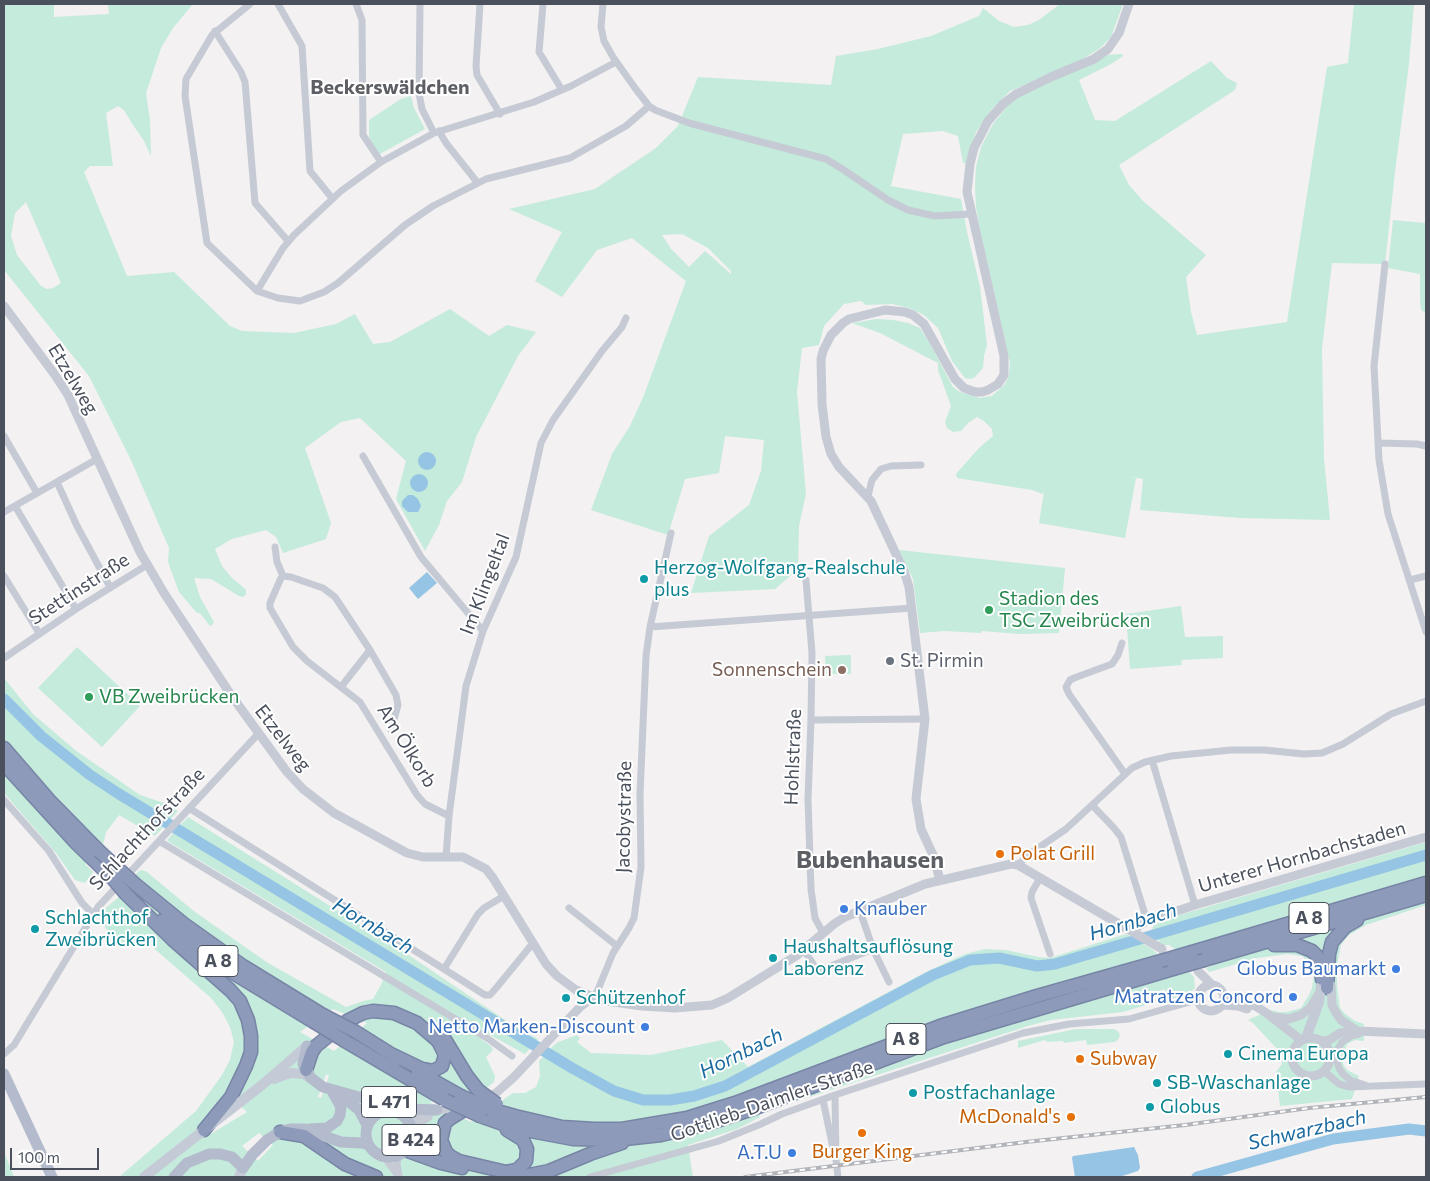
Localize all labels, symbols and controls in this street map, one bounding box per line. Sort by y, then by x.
district label: Beckerswäldchen [310,75,470,99]
street label: Etzelweg [43,340,103,418]
street label: Im Klingeltal [455,530,515,638]
street label: Stettinstraße [25,548,133,630]
place label: Herzog-Wolfgang-Realschule plus [654,557,905,601]
marker: Herzog-Wolfgang-Realschule plus [638,573,650,585]
place label: Stadion des TSC Zweibrücken [999,588,1150,632]
marker: Stadion des TSC Zweibrücken [983,604,995,616]
place label: St. Pirmin [900,650,984,672]
marker: St. Pirmin [884,655,896,667]
place label: Sonnenschein [712,659,832,681]
marker: Sonnenschein [836,664,848,676]
place label: VB Zweibrücken [99,686,239,708]
marker: VB Zweibrücken [83,691,95,703]
street label: Etzelweg [250,700,316,776]
street label: Am Ölkorb [372,700,442,792]
street label: Hohlstraße [780,708,806,806]
street label: Jacobystraße [612,761,636,873]
street label: Schlachthofstraße [84,763,210,895]
street label: Unterer Hornbachstaden [1196,816,1408,898]
place label: Polat Grill [1010,843,1095,865]
district label: Bubenhausen [796,846,944,874]
marker: Polat Grill [994,848,1006,860]
water label: Hornbach [328,893,418,959]
place label: Knauber [854,898,927,920]
water label: Hornbach [1086,898,1180,946]
road number: A 8 [1289,902,1329,934]
marker: Knauber [838,903,850,915]
place label: Schlachthof Zweibrücken [45,907,156,951]
marker: Schlachthof Zweibrücken [29,923,41,935]
place label: Haushaltsauflösung Laborenz [783,936,953,980]
road number: A 8 [198,946,238,976]
marker: Haushaltsauflösung Laborenz [767,952,779,964]
place label: Globus Baumarkt [1237,958,1386,980]
marker: Globus Baumarkt [1390,963,1402,975]
place label: Matratzen Concord [1114,986,1283,1008]
place label: Schützenhof [576,987,686,1009]
marker: Matratzen Concord [1287,991,1299,1003]
marker: Schützenhof [560,992,572,1004]
place label: Netto Marken-Discount [428,1016,635,1038]
marker: Netto Marken-Discount [639,1021,651,1033]
water label: Hornbach [695,1022,787,1084]
road number: A 8 [886,1024,926,1054]
place label: Cinema Europa [1238,1043,1369,1065]
place label: Subway [1090,1048,1157,1070]
marker: Cinema Europa [1222,1048,1234,1060]
marker: Subway [1074,1053,1086,1065]
street label: Gottlieb-Daimler-Straße [667,1056,877,1146]
place label: SB-Waschanlage [1167,1072,1310,1094]
marker: SB-Waschanlage [1151,1077,1163,1089]
place label: Postfachanlage [923,1082,1055,1104]
road number: L 471 [362,1086,416,1118]
marker: Postfachanlage [907,1087,919,1099]
place label: Globus [1160,1096,1221,1118]
marker: Globus [1144,1101,1156,1113]
water label: Schwarzbach [1246,1105,1368,1155]
place label: McDonald's [959,1106,1061,1128]
marker: McDonald's [1065,1111,1077,1123]
road number: B 424 [382,1124,440,1156]
marker: Burger King [856,1127,868,1139]
scale bar [12,1138,101,1170]
place label: Burger King [812,1141,912,1163]
place label: A.T.U [737,1142,782,1164]
marker: A.T.U [786,1147,798,1159]
text: 100 m [18,1148,60,1166]

